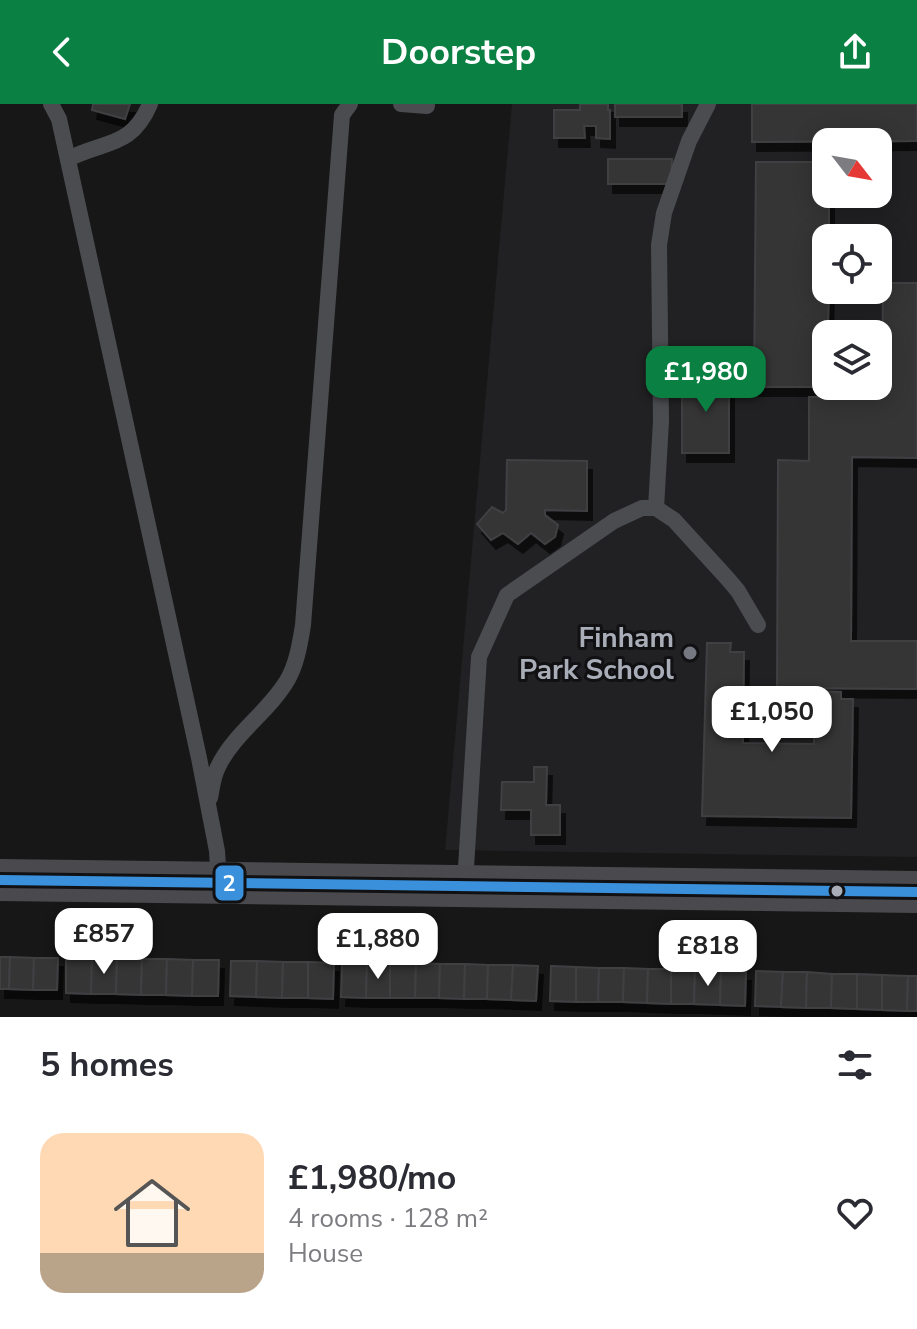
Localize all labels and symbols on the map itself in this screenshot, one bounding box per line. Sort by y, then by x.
north arrow [812,128,892,208]
pin: £1,980 [641,346,771,414]
place label: Finham Park School [519,619,674,689]
marker: Finham Park School [681,644,699,662]
pin: £1,050 [707,686,837,754]
line badge: 2 [214,864,245,902]
text: 2 [222,869,236,899]
unlabelled marker [829,883,845,899]
pin: £857 [57,908,151,976]
pin: £1,880 [313,913,443,981]
pin: £818 [661,920,755,988]

